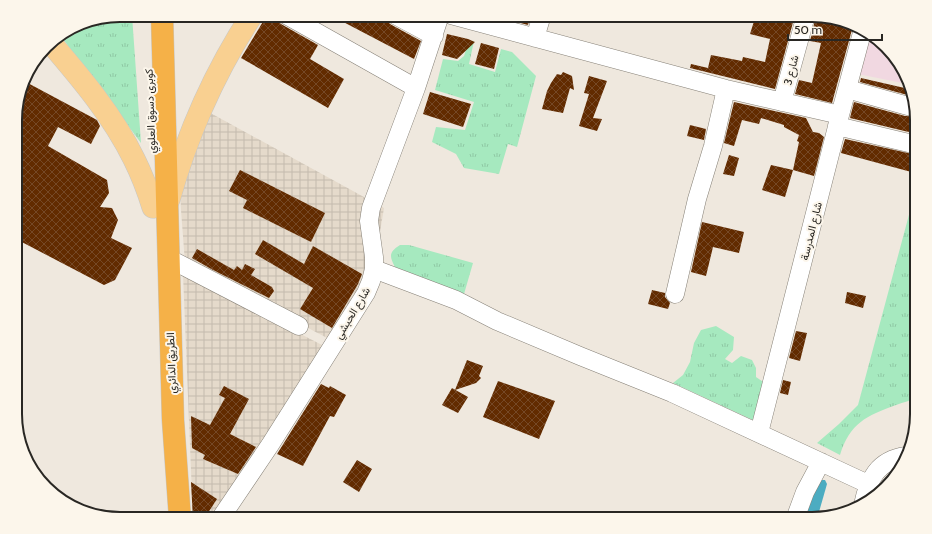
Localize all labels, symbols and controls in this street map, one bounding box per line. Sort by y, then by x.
scale bar [788,16,882,42]
text: 50 m [794,22,822,37]
street label: شارع 3 [780,53,803,87]
street label: كوبرى دسوق العلوي [142,68,161,154]
street label: شارع المدرسة [797,200,826,262]
street label: شارع الحبشي [331,284,376,343]
street label: الطريق الدائري [163,332,182,394]

